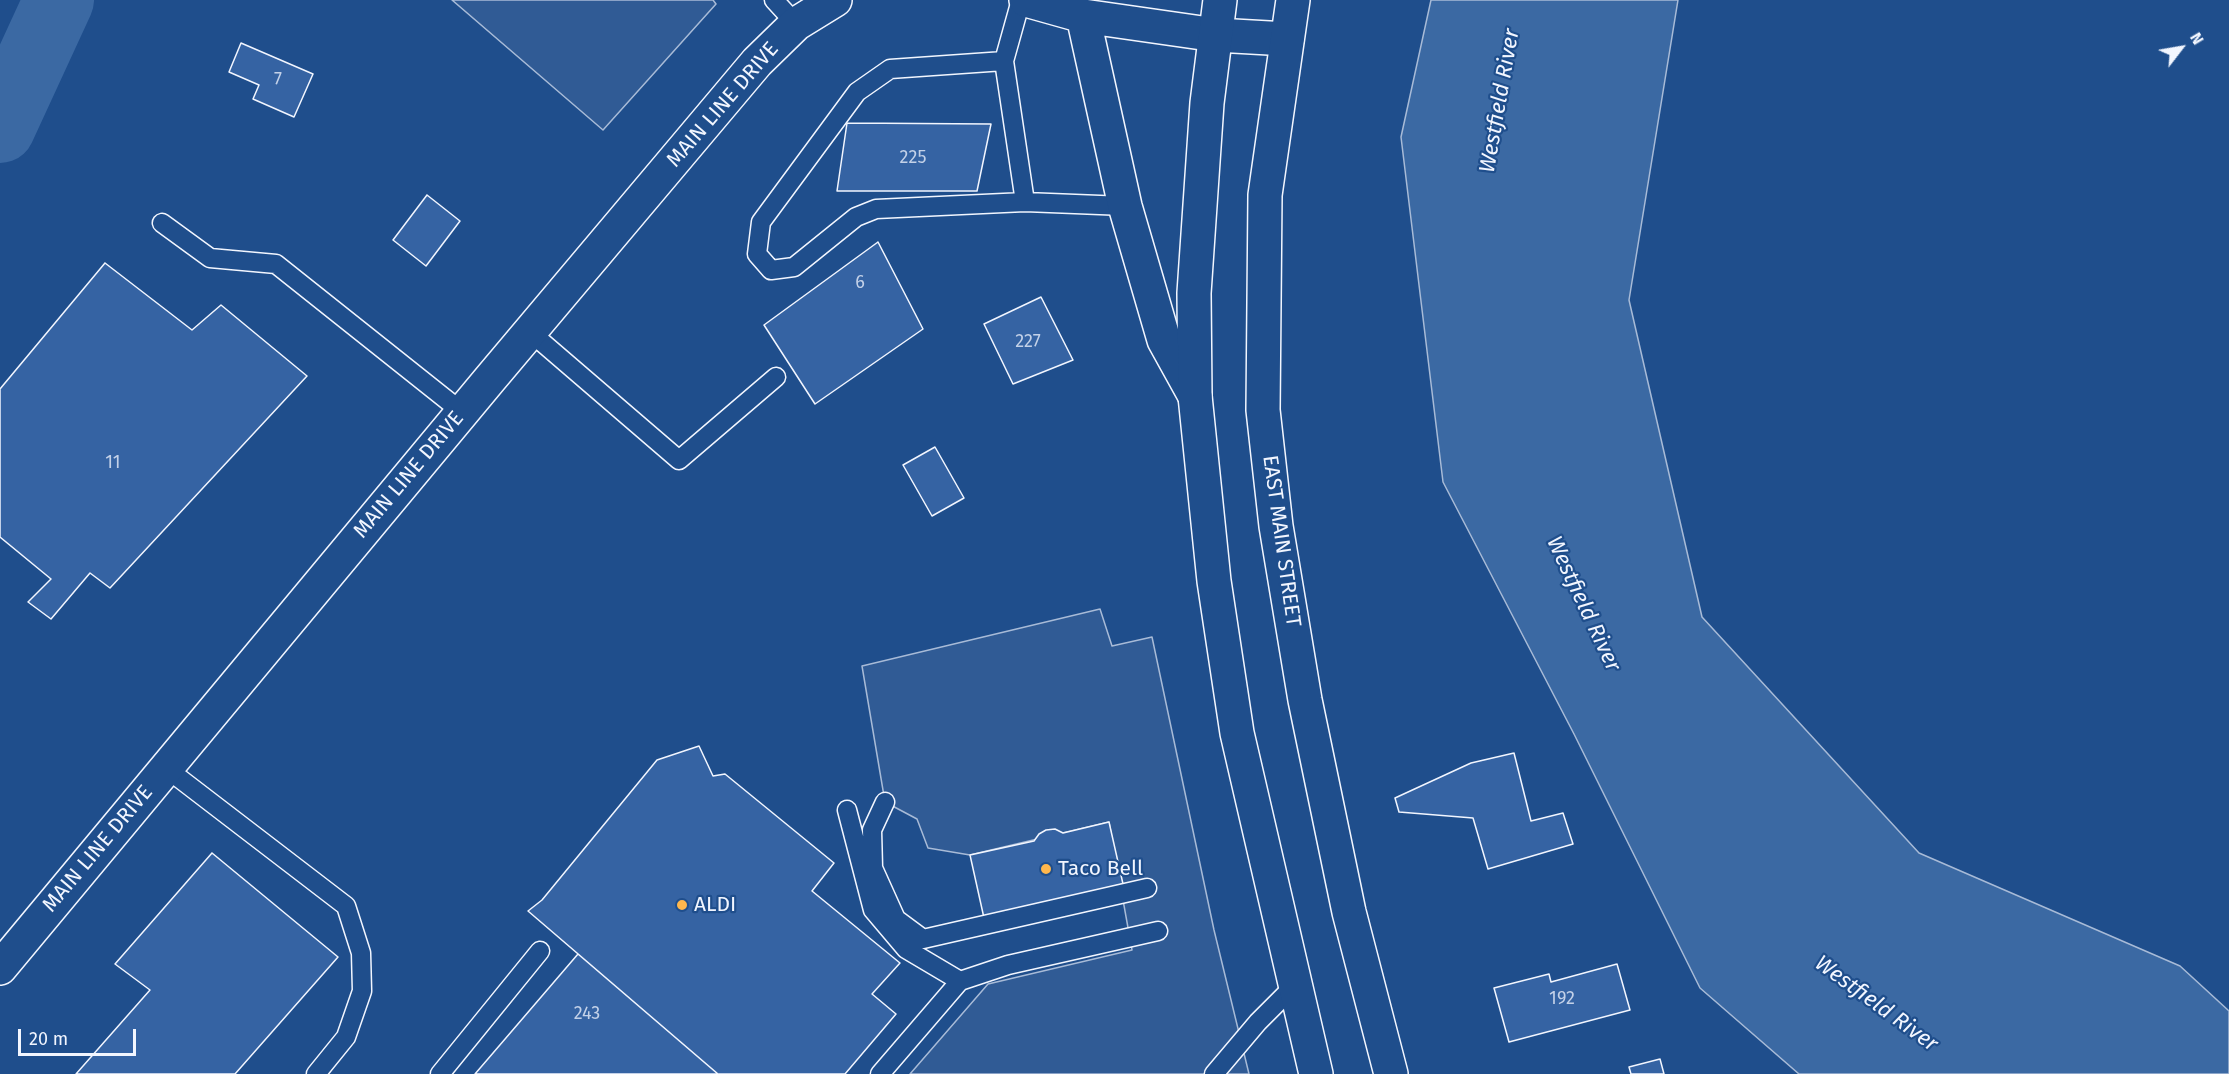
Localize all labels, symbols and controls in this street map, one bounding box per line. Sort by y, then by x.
north arrow [2151,18,2211,78]
water label: Westfield River [1474,27,1526,175]
text: N [2186,29,2208,48]
street label: MAIN LINE DRIVE [662,37,784,173]
house number: 7 [274,69,282,91]
house number: 225 [900,147,926,169]
house number: 6 [855,272,865,294]
house number: 227 [1015,331,1041,353]
street label: MAIN LINE DRIVE [349,407,469,543]
house number: 11 [105,452,121,474]
street label: EAST MAIN STREET [1256,454,1306,628]
water label: Westfield River [1540,532,1626,676]
street label: MAIN LINE DRIVE [38,781,158,917]
place label: Taco Bell [1058,856,1143,882]
marker: Taco Bell [1039,862,1053,876]
place label: ALDI [694,892,736,918]
marker: ALDI [675,898,689,912]
water label: Westfield River [1809,950,1943,1058]
house number: 192 [1549,988,1575,1010]
house number: 243 [574,1003,600,1025]
scale bar [21,1017,140,1055]
text: 20 m [29,1028,68,1050]

